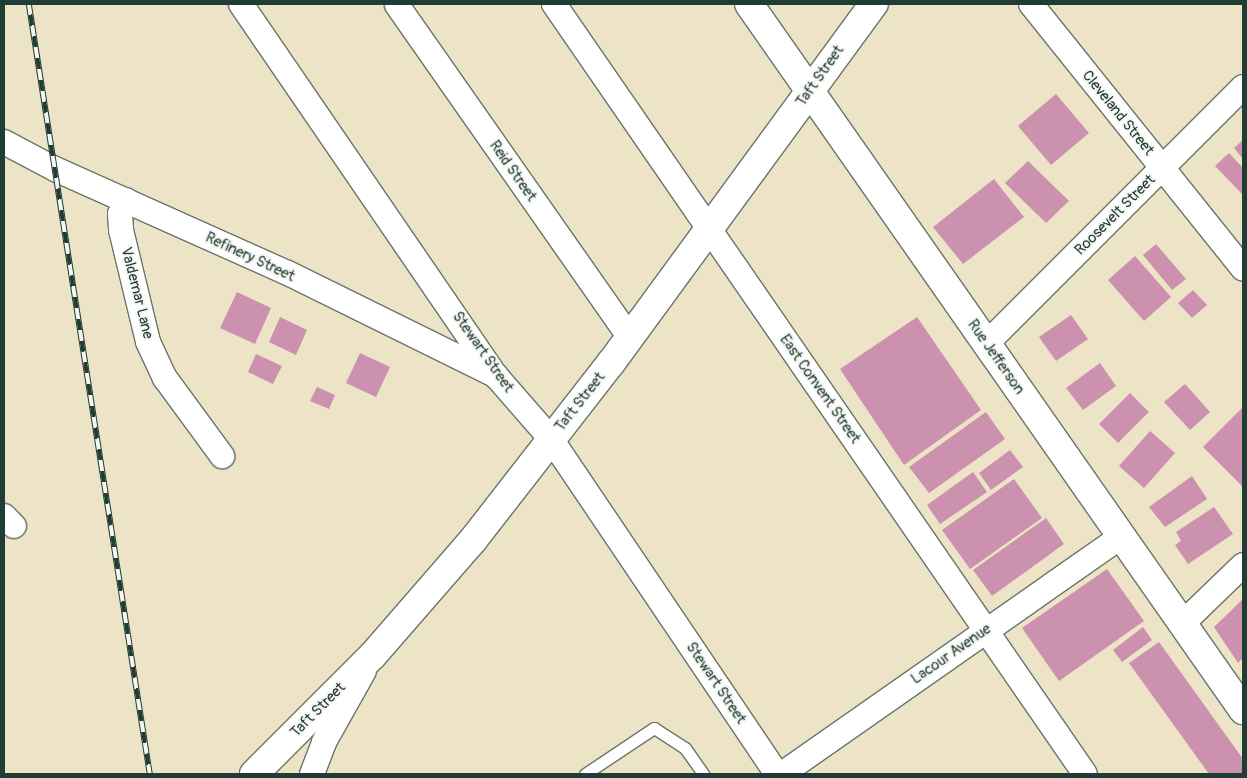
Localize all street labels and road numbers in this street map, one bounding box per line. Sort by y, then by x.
street label: Taft Street [792,42,848,110]
street label: Cleveland Street [1078,67,1158,159]
street label: Reid Street [486,137,540,205]
street label: Roosevelt Street [1071,171,1159,259]
street label: Refinery Street [203,228,297,286]
street label: Valdemar Lane [117,245,157,341]
street label: Stewart Street [448,308,518,396]
street label: Rue Jefferson [964,316,1028,398]
street label: East Convent Street [776,331,864,447]
street label: Taft Street [551,369,609,435]
street label: Lacour Avenue [908,620,994,688]
street label: Stewart Street [682,639,750,727]
street label: Taft Street [287,679,349,741]

